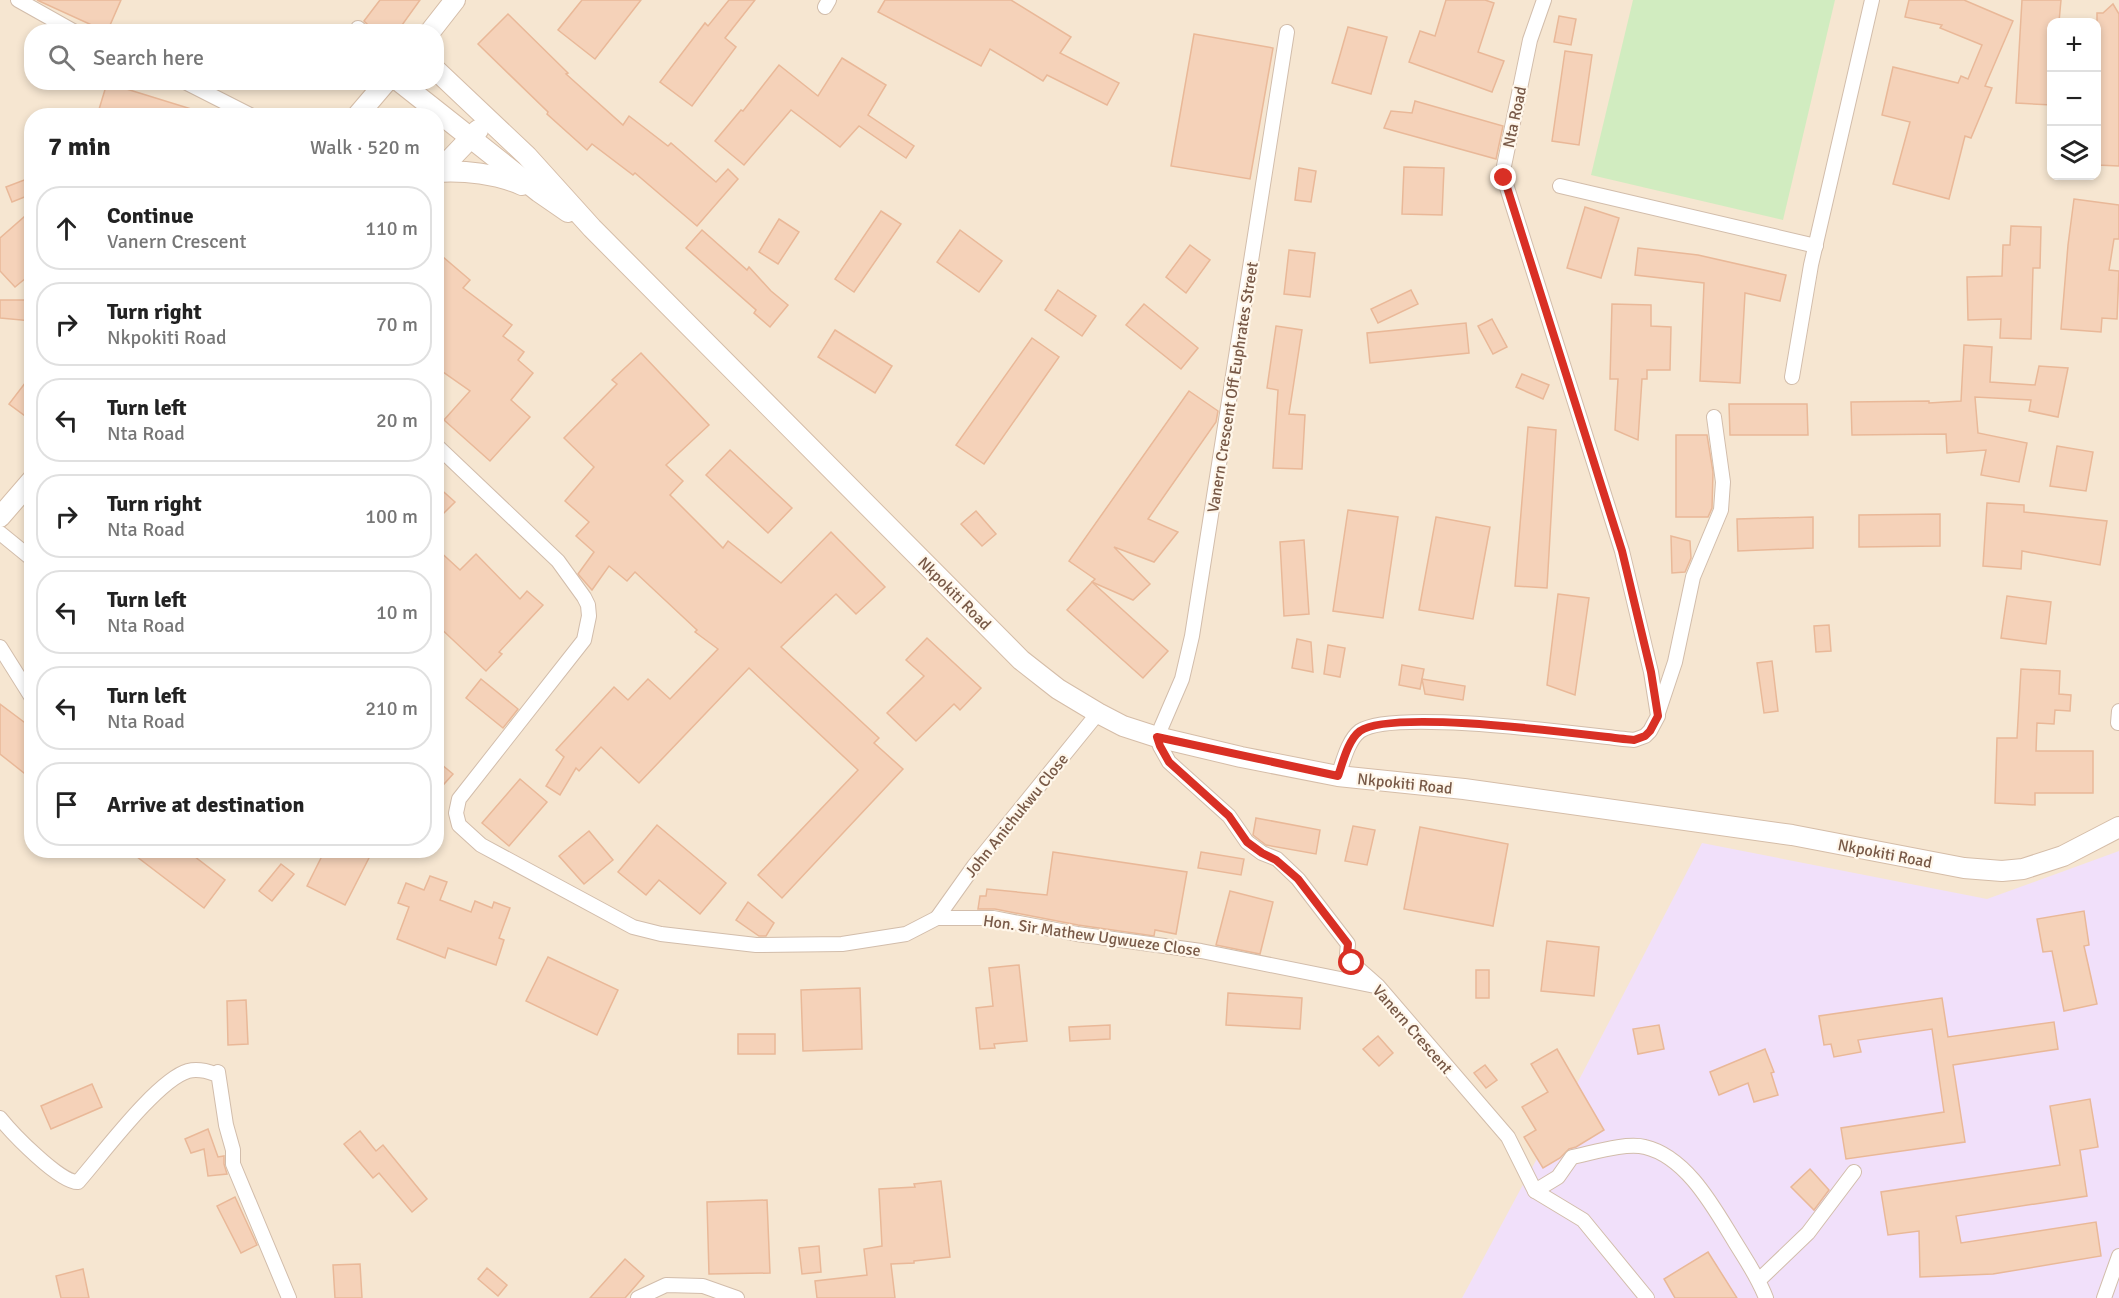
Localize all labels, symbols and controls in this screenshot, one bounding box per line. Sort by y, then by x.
map controls [2047,18,2101,180]
button: + [2047,18,2101,72]
search box [24,24,444,90]
icon: search [45,41,78,74]
text: Search here [93,44,204,71]
button: − [2047,72,2101,126]
street label: Nta Road [1499,85,1531,150]
button: layers [2047,126,2101,180]
text: 7 min [48,131,111,163]
text: Walk · 520 m [310,135,420,160]
route end [1490,164,1516,190]
text: Continue [107,202,194,229]
icon: ahead [50,212,83,245]
text: 110 m [365,216,418,241]
text: Vanern Crescent [107,229,247,254]
street label: Vanern Crescent Off Euphrates Street [1203,260,1263,514]
text: Turn right [107,298,202,325]
icon: right [50,308,83,341]
text: 70 m [376,312,418,337]
text: Nkpokiti Road [107,325,227,350]
text: Turn left [107,394,187,421]
icon: left [50,404,83,437]
text: 20 m [376,408,418,433]
text: Nta Road [107,421,185,446]
text: Turn right [107,490,202,517]
icon: right [50,500,83,533]
text: 100 m [365,504,418,529]
text: Nta Road [107,517,185,542]
street label: Nkpokiti Road [913,553,995,635]
text: Turn left [107,586,187,613]
icon: left [50,596,83,629]
text: 10 m [376,600,418,625]
text: Nta Road [107,613,185,638]
text: Turn left [107,682,187,709]
icon: left [50,692,83,725]
text: 210 m [365,696,418,721]
text: Nta Road [107,709,185,734]
street label: John Anichukwu Close [961,750,1073,882]
street label: Nkpokiti Road [1356,769,1454,799]
icon: arrive [50,788,83,821]
text: Arrive at destination [107,791,304,818]
street label: Nkpokiti Road [1836,835,1934,873]
street label: Hon. Sir Mathew Ugwueze Close [982,911,1202,961]
route start [1338,949,1364,975]
street label: Vanern Crescent [1368,981,1457,1079]

